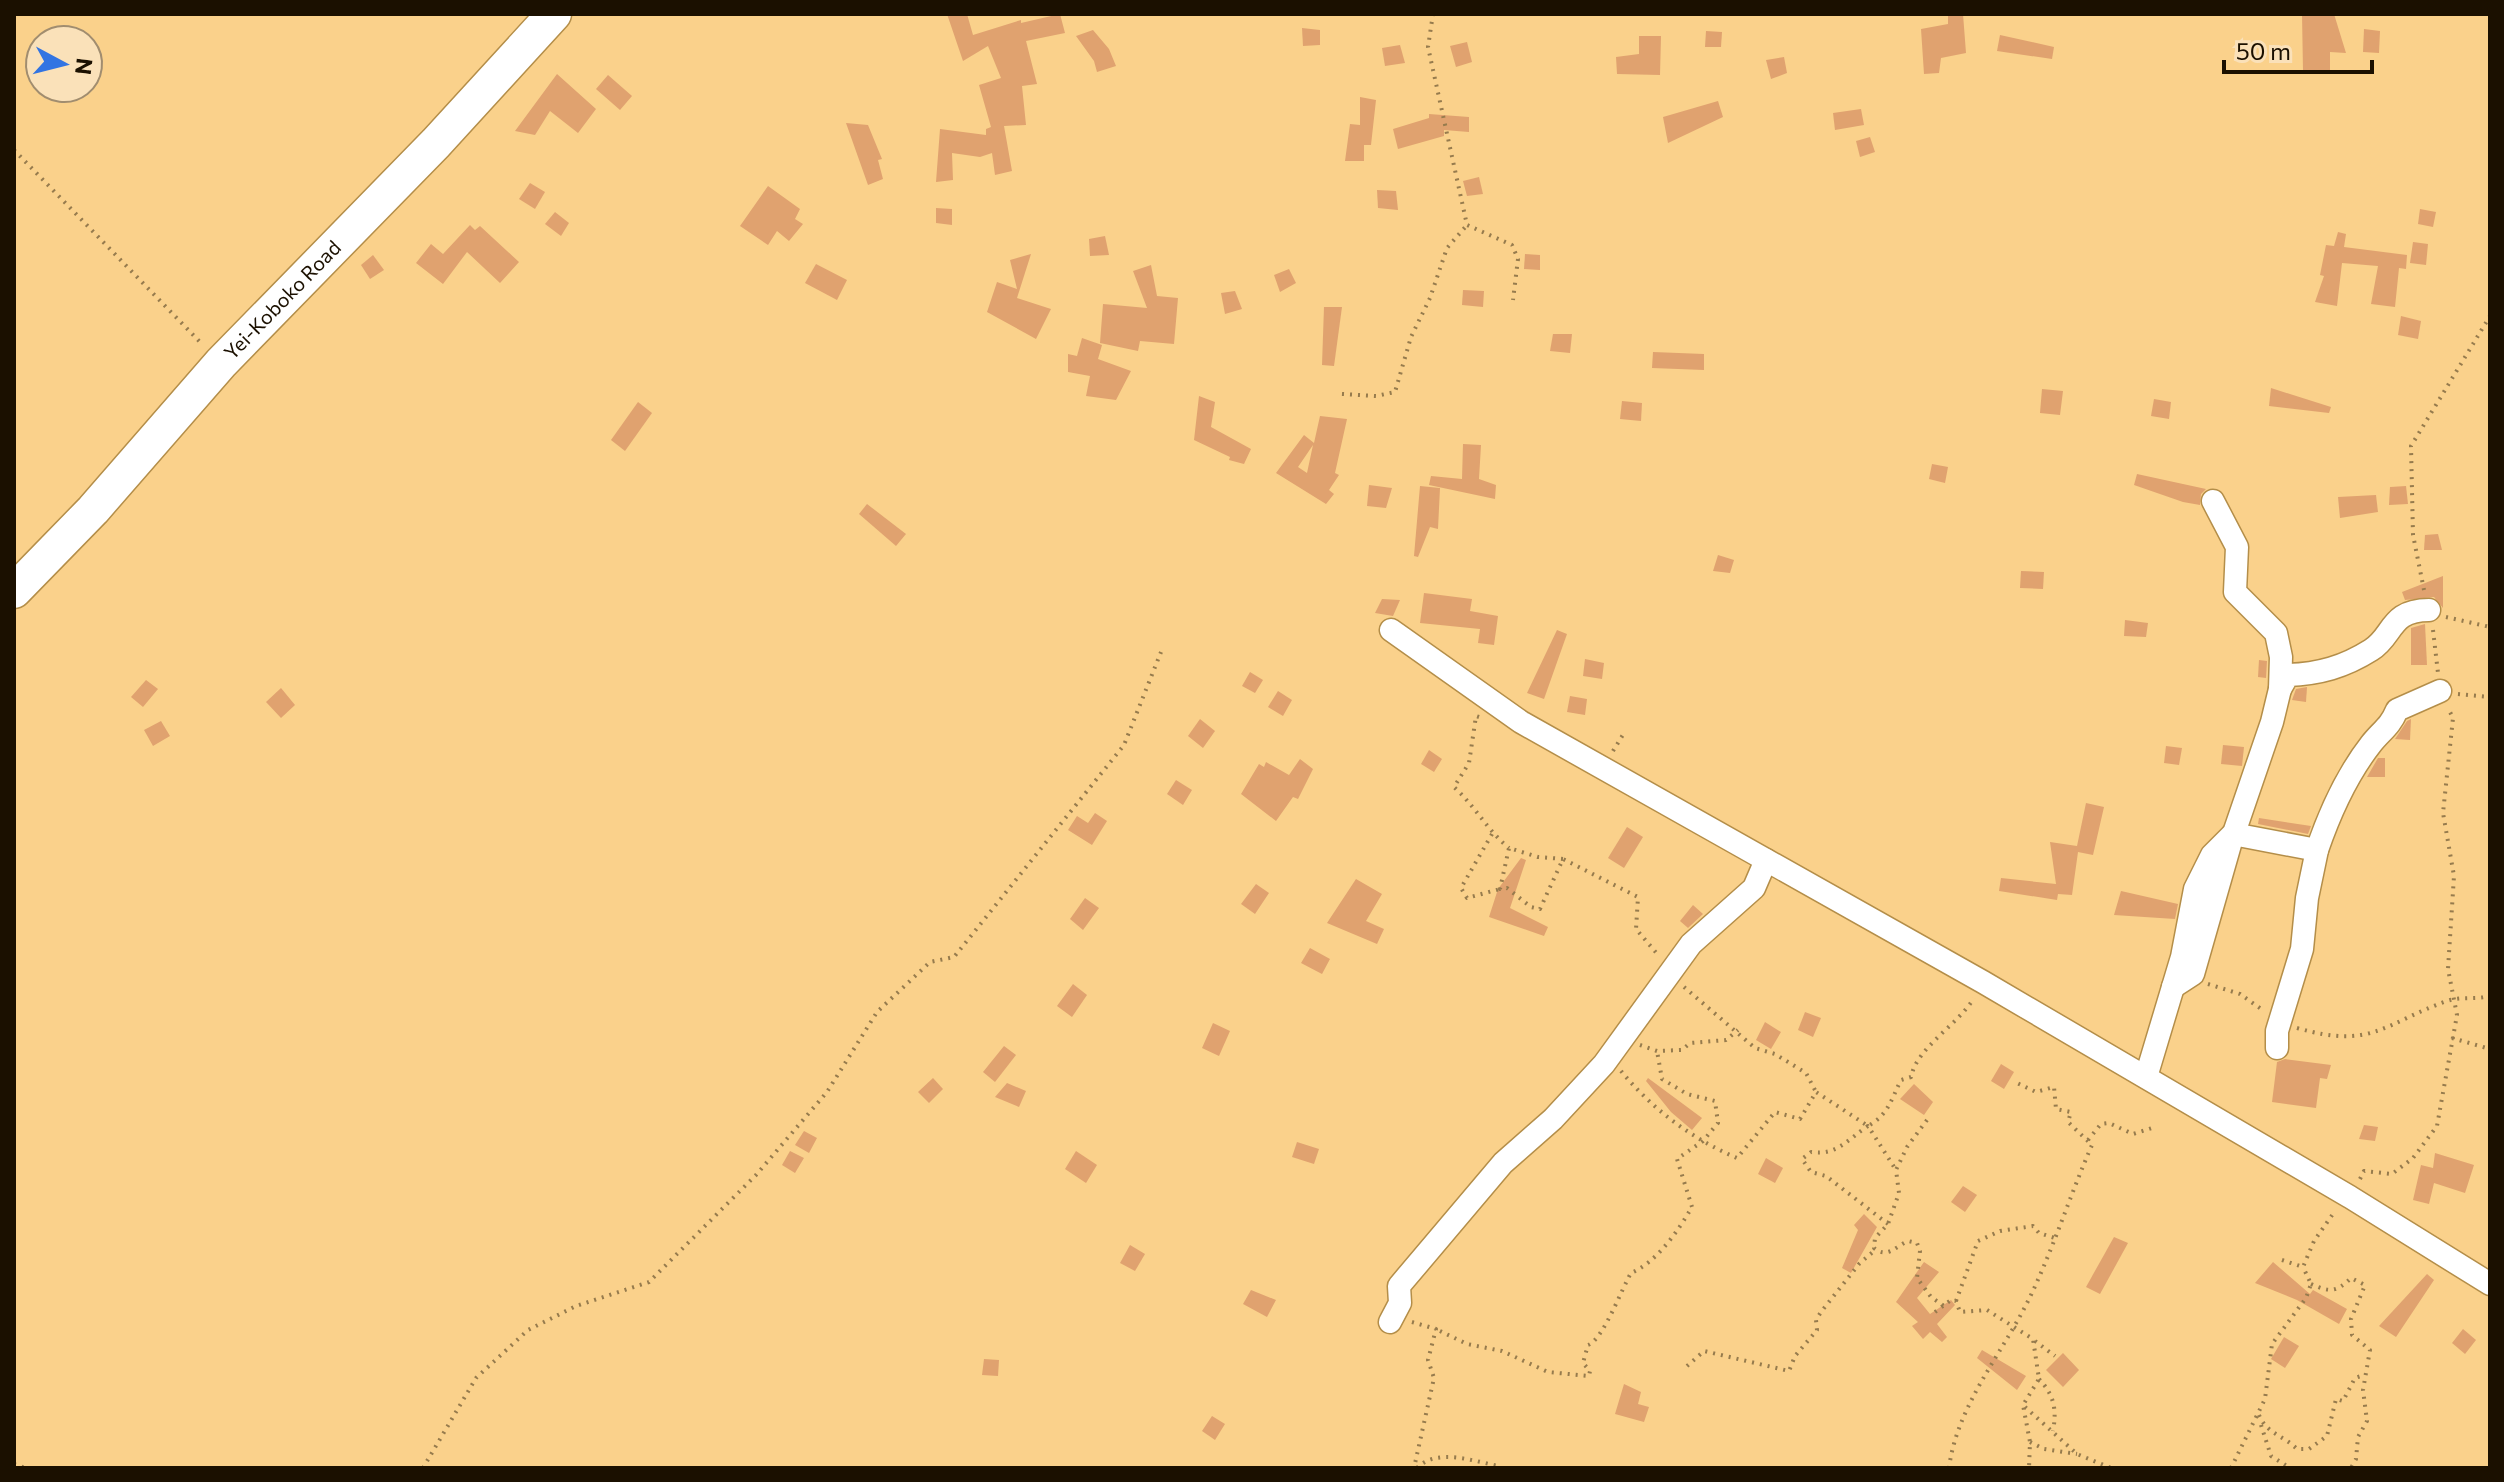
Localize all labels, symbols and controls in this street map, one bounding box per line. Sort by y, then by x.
north arrow [24,24,104,104]
scale bar [2224,24,2372,74]
text: 50 m [2236,36,2291,65]
text: N [70,57,99,76]
street label: Yei-Koboko Road [218,235,345,364]

